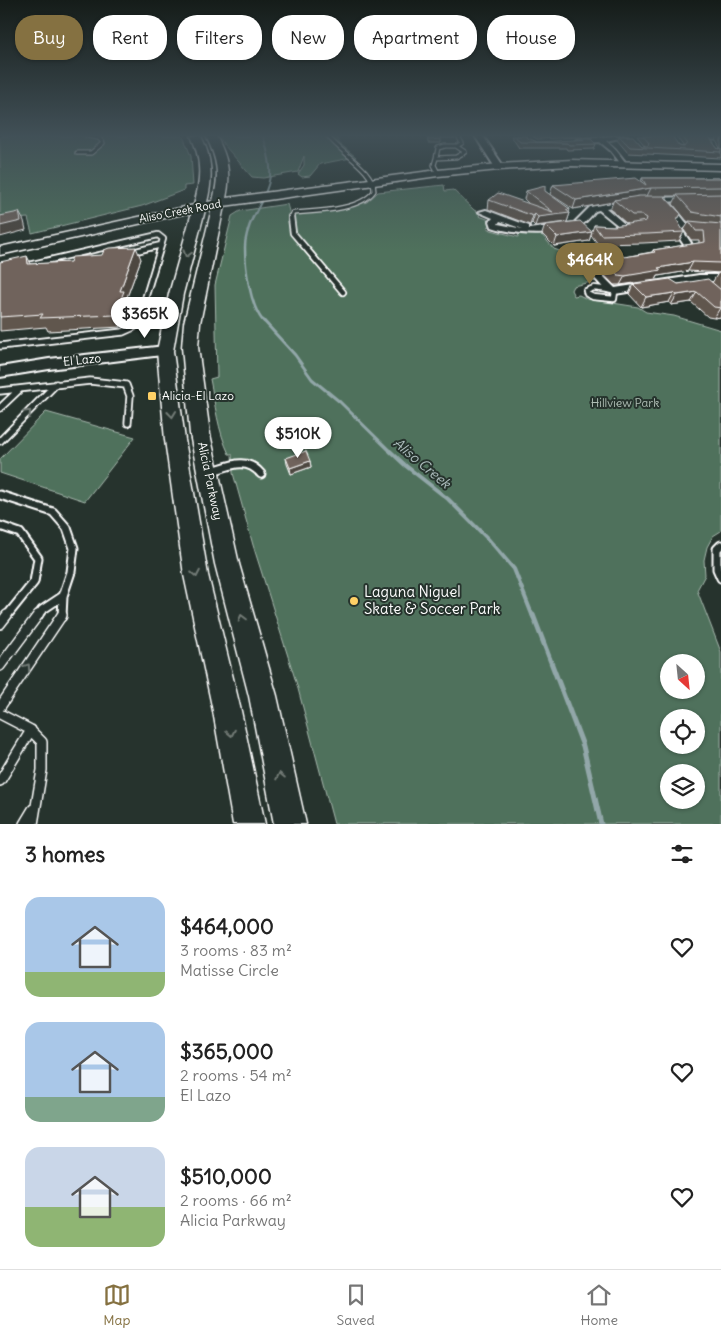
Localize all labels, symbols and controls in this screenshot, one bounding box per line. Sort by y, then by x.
chip: Buy [15,15,83,60]
chip: Rent [93,15,167,60]
chip: Filters [177,15,262,60]
chip: New [272,15,344,60]
chip: Apartment [354,15,477,60]
chip: House [487,15,575,60]
street label: Aliso Creek Road [138,196,223,226]
pin: $464K [555,242,625,285]
text: $464K [567,249,613,269]
one-way arrow [182,250,193,259]
pin: $365K [110,296,180,339]
text: $365K [122,303,168,323]
street label: El Lazo [62,350,102,369]
place label: Alicia-El Lazo [162,388,234,403]
marker: Alicia-El Lazo [146,390,158,402]
park label: Hillview Park [591,395,659,410]
one-way arrow [22,410,31,419]
one-way arrow [166,410,177,418]
pin: $510K [263,416,333,459]
text: $510K [276,423,320,443]
water label: Aliso Creek [390,434,455,493]
street label: Alicia Parkway [195,440,226,521]
one-way arrow [190,570,201,579]
place label: Laguna Niguel Skate & Soccer Park [364,582,501,618]
marker: Laguna Niguel Skate & Soccer Park [348,595,360,607]
one-way arrow [237,615,247,623]
north arrow [660,654,705,699]
map controls [660,654,705,809]
one-way arrow [21,663,30,673]
button: locate [660,709,705,754]
one-way arrow [226,729,236,737]
button: layers [660,764,705,809]
one-way arrow [275,772,286,781]
icon: filters [668,840,696,868]
text: 3 homes [25,841,105,868]
text: $464,000 [180,913,274,940]
icon: home [65,917,125,977]
icon: heart [668,933,696,961]
text: 3 rooms · 83 m² [180,940,292,960]
text: Matisse Circle [180,960,279,980]
text: $365,000 [180,1038,274,1065]
icon: home [65,1042,125,1102]
icon: heart [668,1058,696,1086]
text: 2 rooms · 54 m² [180,1065,292,1085]
text: El Lazo [180,1085,231,1105]
text: $510,000 [180,1163,272,1190]
icon: home [65,1167,125,1227]
icon: heart [668,1183,696,1211]
text: 2 rooms · 66 m² [180,1190,292,1210]
text: Alicia Parkway [180,1210,286,1230]
tab: Map [103,1281,131,1329]
tab: Saved [336,1281,375,1329]
tab: Home [580,1281,618,1329]

